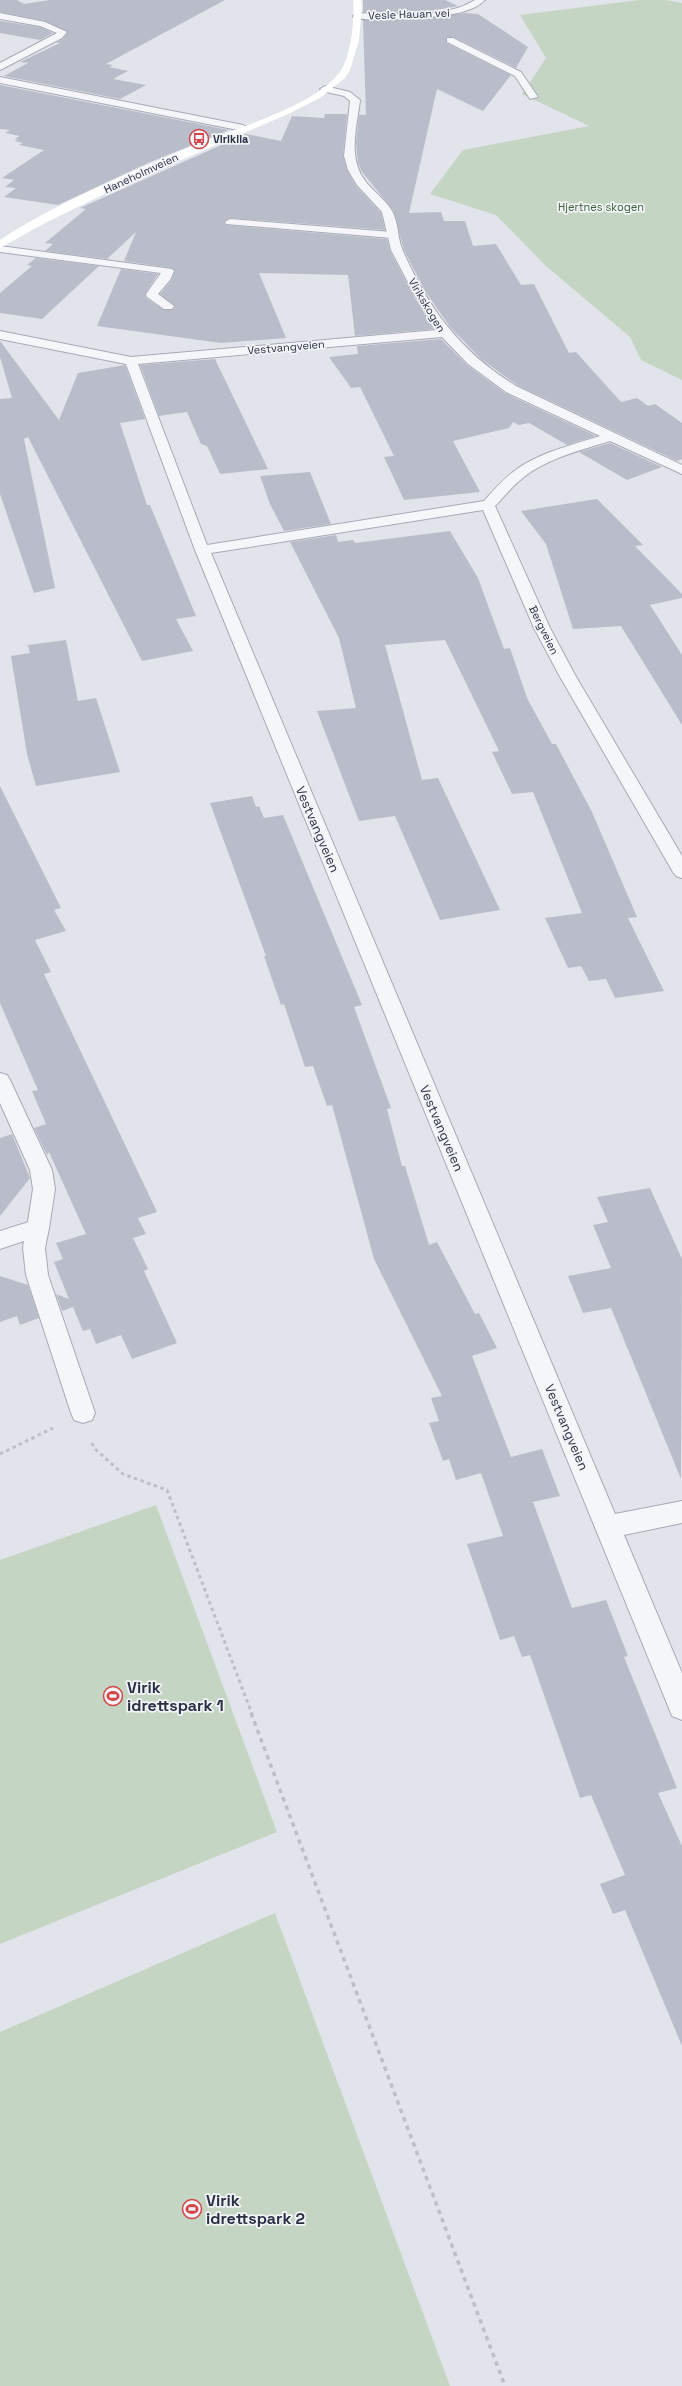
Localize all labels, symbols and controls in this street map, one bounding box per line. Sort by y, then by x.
street label: Vesle Hauan vei [368,6,450,22]
bus stop icon: Viriklia [188,128,210,150]
place label: Viriklia [213,132,249,146]
street label: Haneholmveien [102,150,180,196]
park label: Hjertnes skogen [558,200,644,214]
street label: Virikskogen [405,275,449,335]
street label: Vestvangveien [247,337,325,357]
street label: Bergveien [526,603,562,657]
street label: Vestvangveien [292,784,343,875]
street label: Vestvangveien [416,1083,467,1174]
street label: Vestvangveien [541,1382,592,1473]
place label: Virik idrettspark 1 [127,1677,224,1716]
sports icon: Virik idrettspark 1 [102,1685,124,1707]
place label: Virik idrettspark 2 [206,2190,305,2229]
sports icon: Virik idrettspark 2 [181,2198,203,2220]

